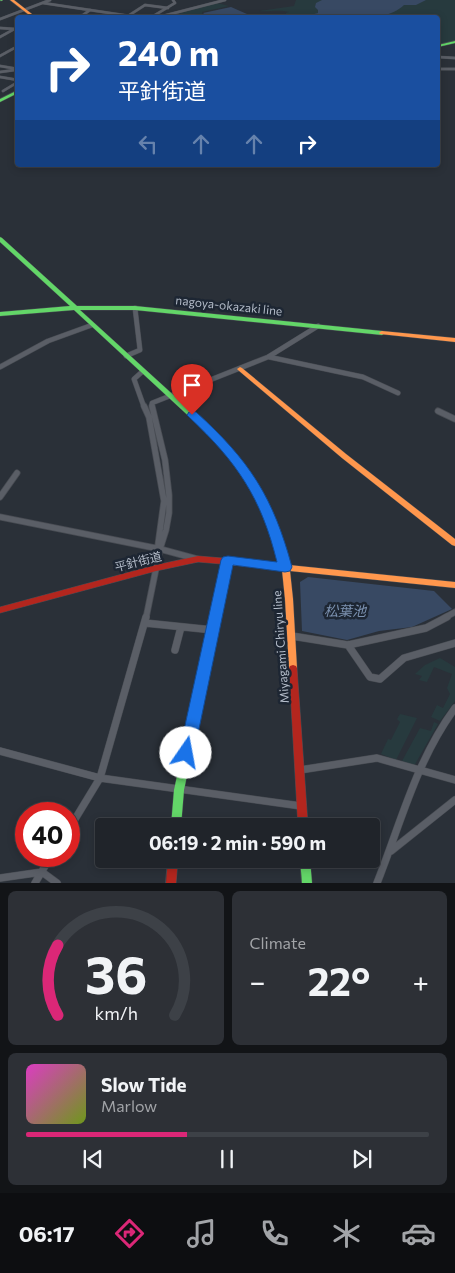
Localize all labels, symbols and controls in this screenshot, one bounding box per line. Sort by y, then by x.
text: 240 m [118,30,219,73]
icon: right [35,35,100,100]
text: 平針街道 [118,77,206,104]
icon: left [134,130,162,158]
icon: ahead [187,130,215,158]
icon: ahead [240,130,268,158]
icon: right [293,130,321,158]
street label: nagoya-okazaki line [175,292,283,318]
pin [171,364,213,415]
icon: arrive [178,371,206,399]
street label: 平針街道 [113,548,163,574]
street label: Miyagami Chiryu line [269,590,291,704]
water label: 松葉池 [324,602,368,619]
position arrow [159,726,211,778]
speed limit sign: 40 [15,802,80,867]
text: 06:19 · 2 min · 590 m [149,831,326,854]
text: Climate [250,933,306,952]
text: 36 [85,941,147,1005]
text: 22° [308,957,370,1004]
text: − [250,964,265,998]
text: + [413,964,429,998]
text: km/h [94,1002,137,1024]
text: Slow Tide [101,1073,187,1096]
text: Marlow [101,1096,157,1115]
icon: previous [79,1145,107,1173]
icon: pause [213,1145,241,1173]
icon: next [348,1145,376,1173]
icon: directions [112,1216,147,1251]
icon: music [184,1216,219,1251]
icon: phone [257,1216,292,1251]
icon: climate [329,1216,364,1251]
icon: car [401,1216,436,1251]
text: 06:17 [19,1220,75,1247]

